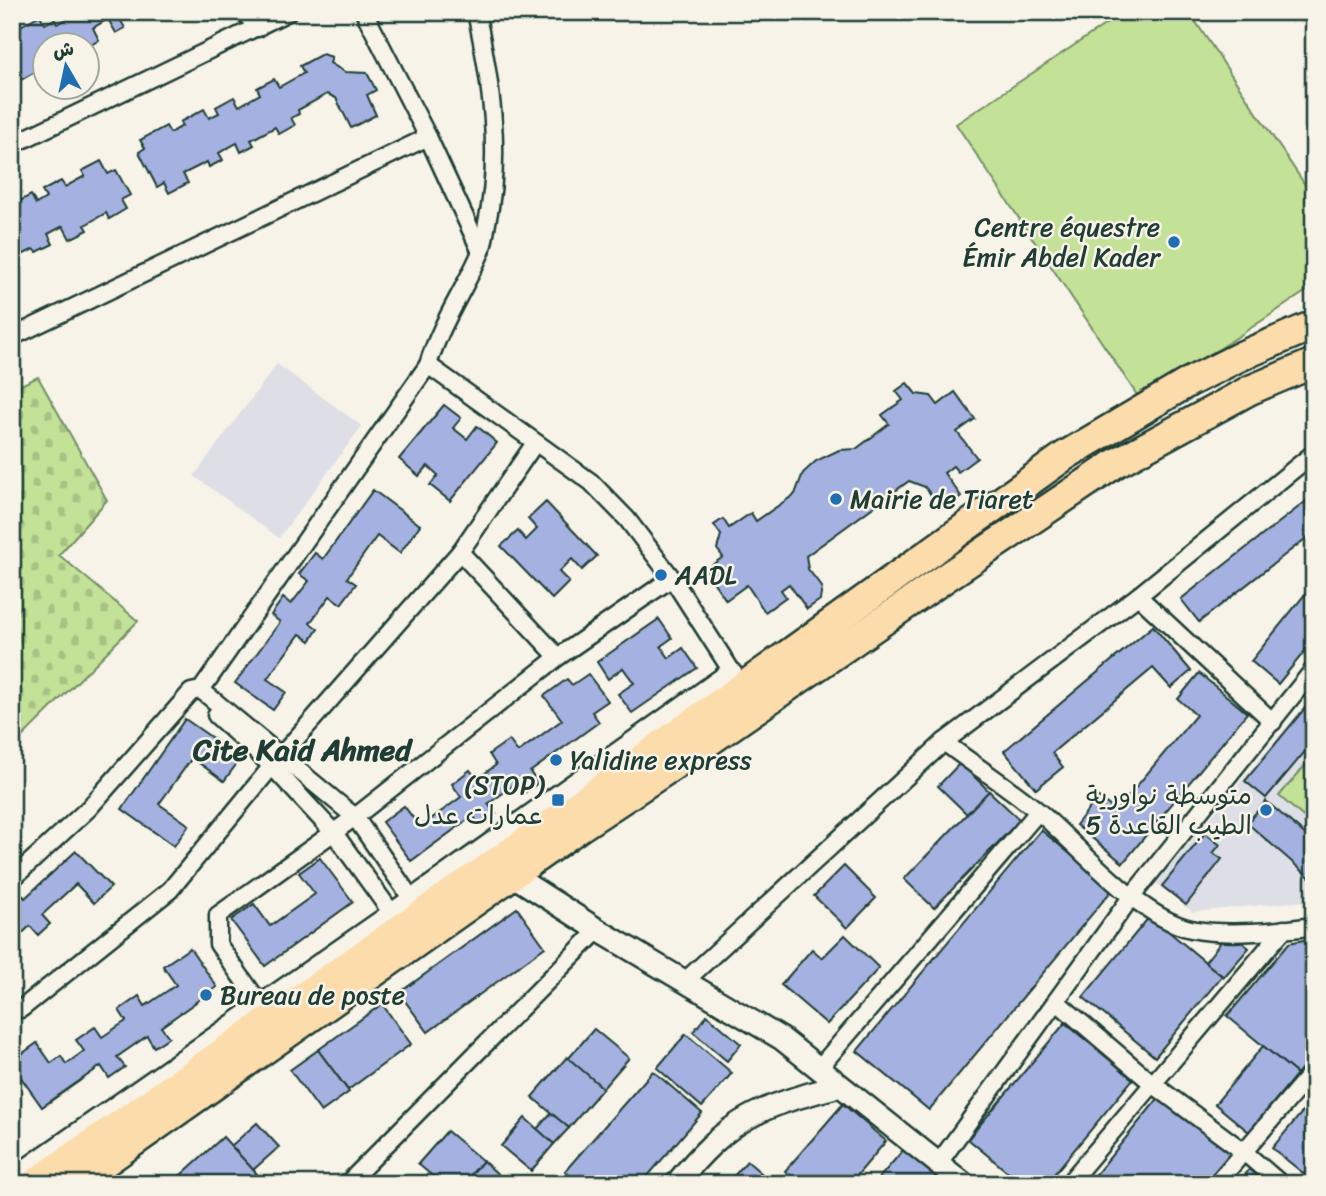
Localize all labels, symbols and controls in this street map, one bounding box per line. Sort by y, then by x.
north arrow [32,32,102,102]
text: ش [51,32,76,68]
place label: Centre équestre Émir Abdel Kader [962,204,1161,280]
marker: Centre équestre Émir Abdel Kader [1166,234,1182,250]
place label: Mairie de Tiaret [850,476,1033,522]
marker: Mairie de Tiaret [828,491,844,507]
place label: AADL [674,552,737,598]
marker: AADL [653,567,669,583]
district label: Cite Kaid Ahmed [192,723,413,777]
place label: Yalidine express [570,737,752,783]
marker: Yalidine express [548,752,564,768]
place label: (STOP) عمارات عدل [414,762,546,838]
place label: متوسطة نواورية الطيب القاعدة 5 [1086,772,1252,848]
marker: (STOP) عمارات عدل [550,792,566,808]
marker: متوسطة نواورية الطيب القاعدة 5 [1258,802,1274,818]
place label: Bureau de poste [220,972,405,1018]
marker: Bureau de poste [198,987,214,1003]

